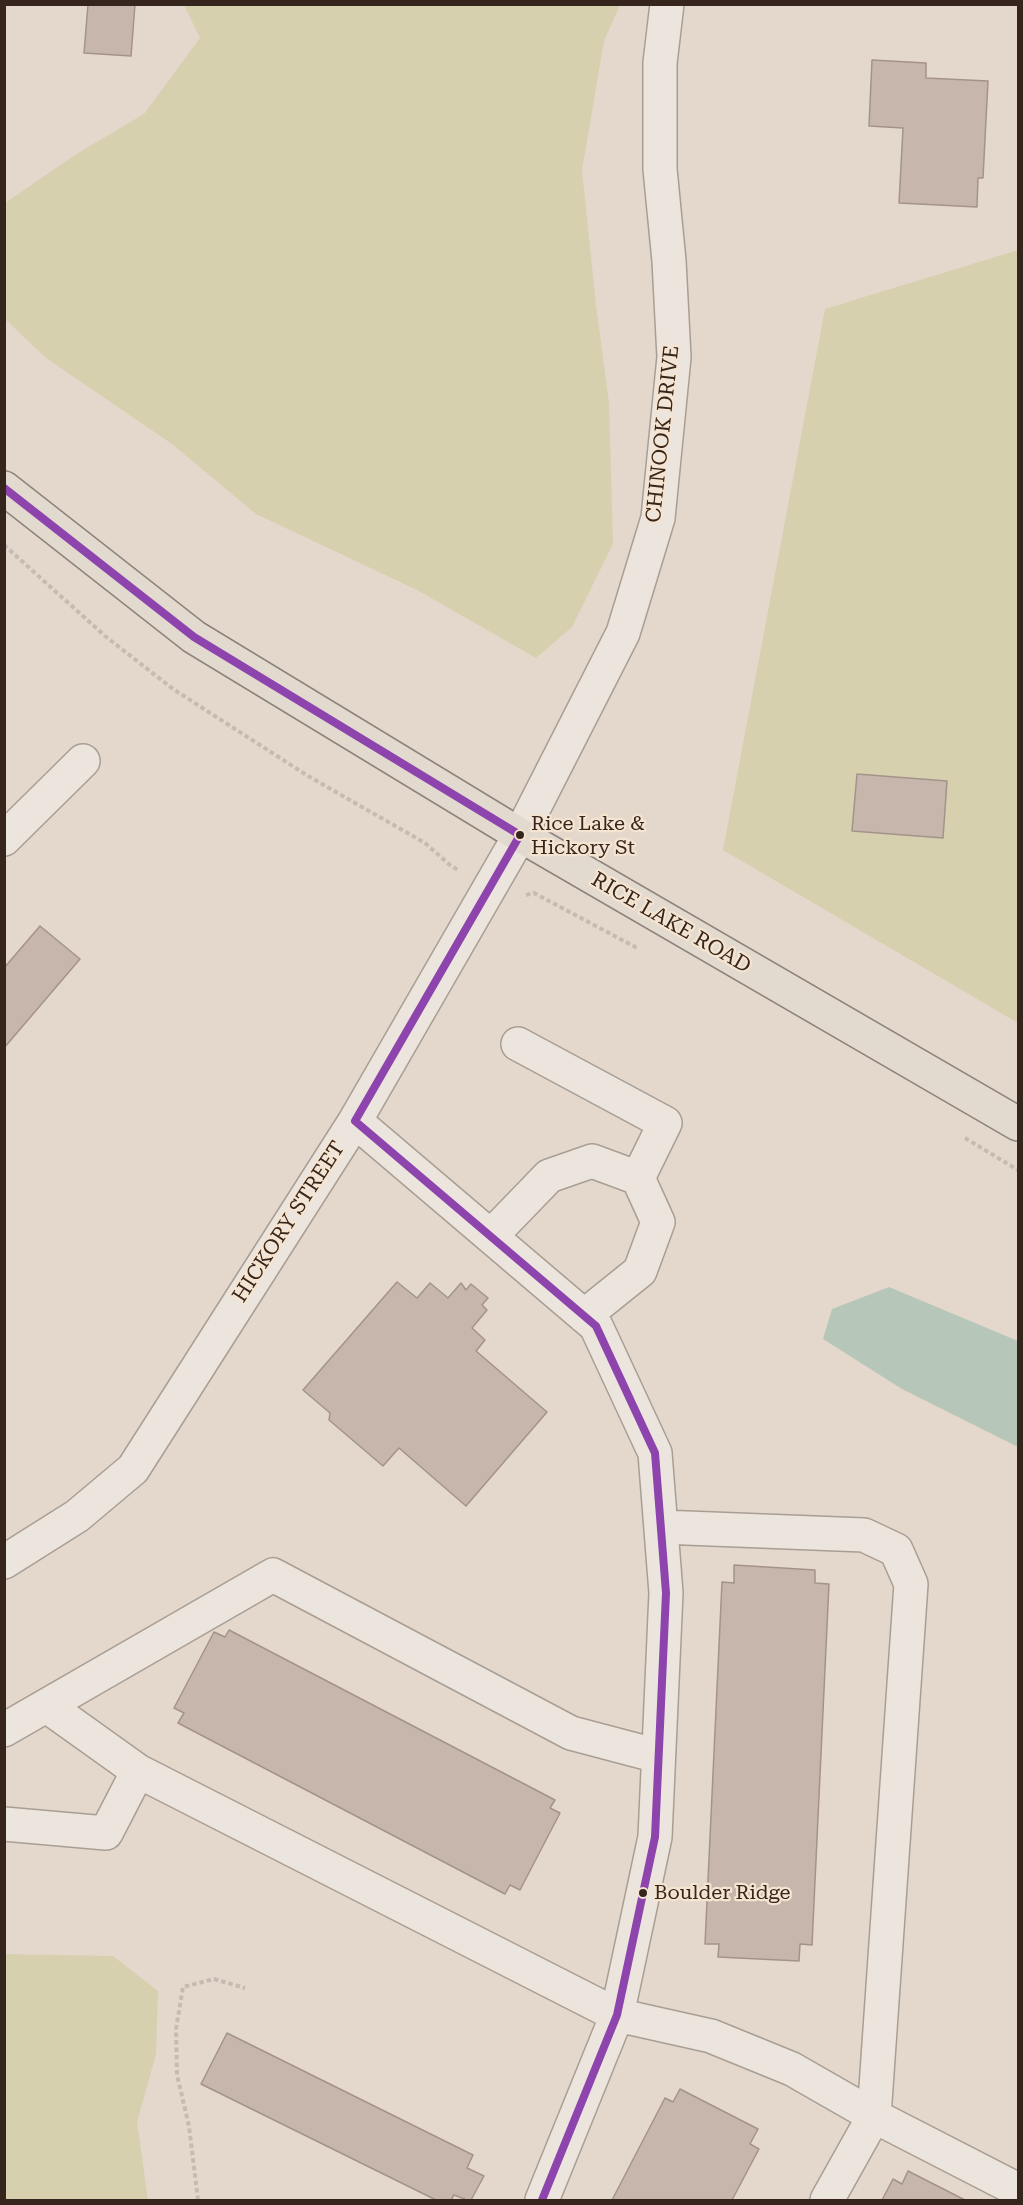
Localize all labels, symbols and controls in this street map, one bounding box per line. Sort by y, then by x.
street label: CHINOOK DRIVE [641,344,685,524]
place label: Rice Lake & Hickory St [531,812,645,859]
marker: Rice Lake & Hickory St [514,829,526,841]
street label: RICE LAKE ROAD [587,867,755,979]
street label: HICKORY STREET [228,1137,350,1307]
place label: Boulder Ridge [654,1881,790,1905]
marker: Boulder Ridge [637,1887,649,1899]

